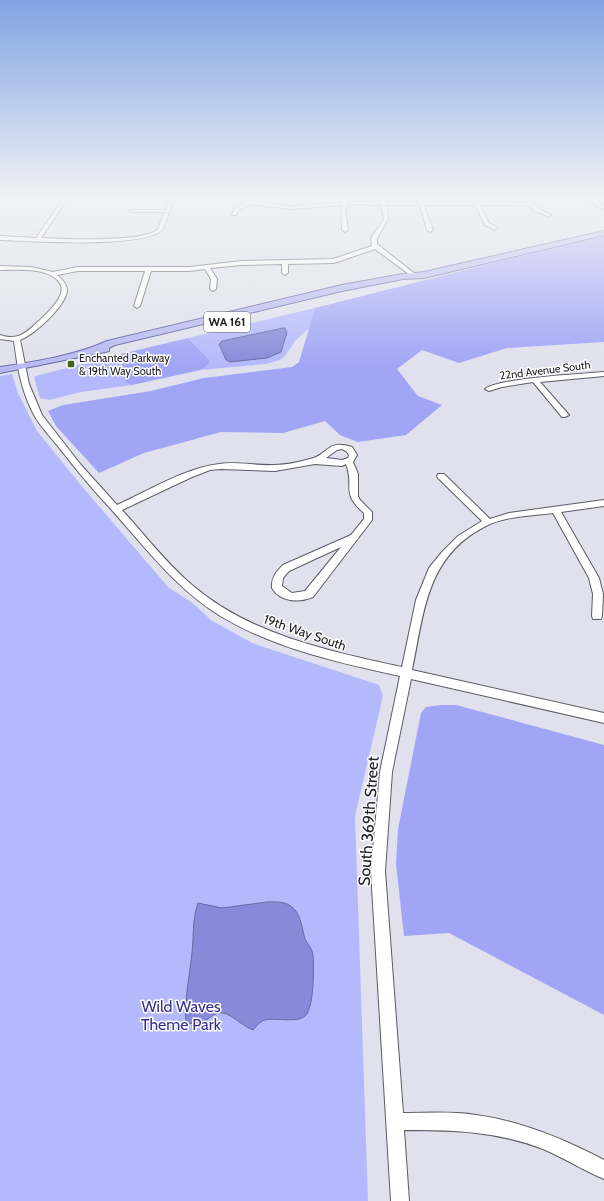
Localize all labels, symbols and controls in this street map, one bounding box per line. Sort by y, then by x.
road number: WA 161 [204,312,250,332]
place label: Enchanted Parkway & 19th Way South [79,351,170,378]
street label: 22nd Avenue South [499,357,591,383]
marker: Enchanted Parkway & 19th Way South [66,359,76,369]
street label: 19th Way South [262,610,348,654]
street label: South 369th Street [354,755,383,886]
park label: Wild Waves Theme Park [141,997,222,1034]

